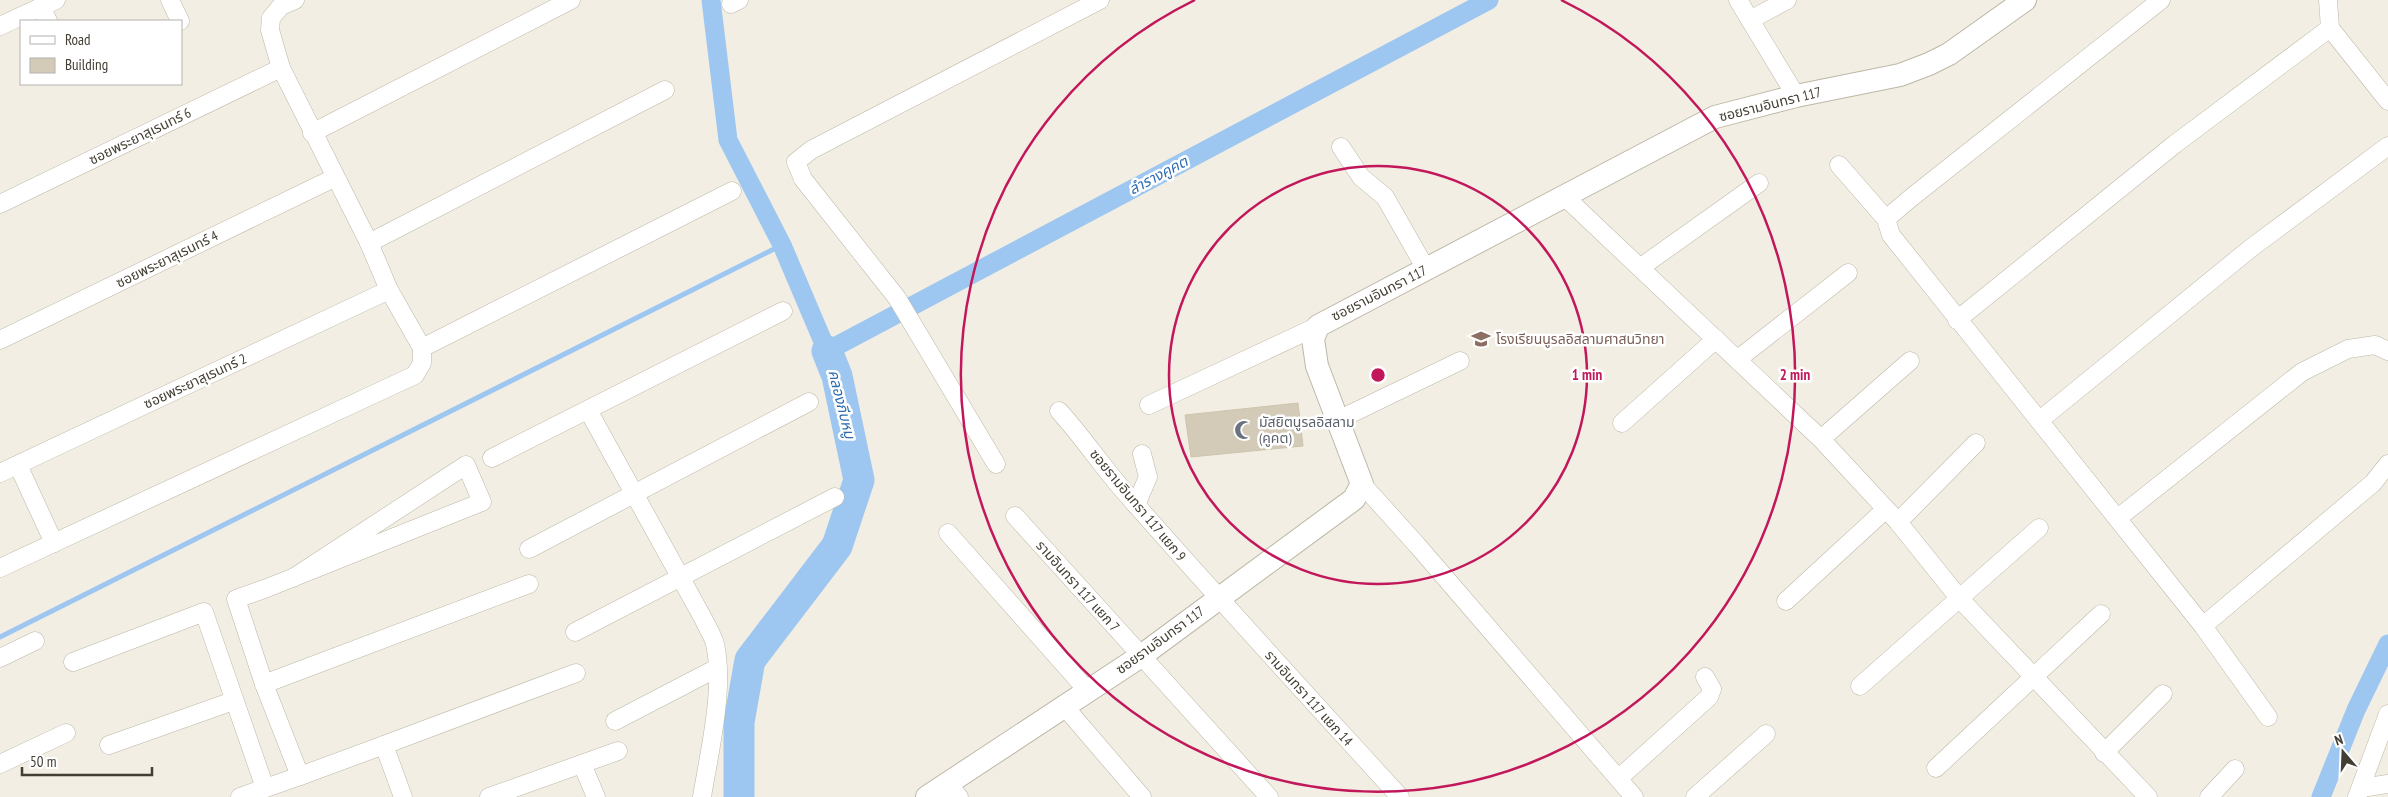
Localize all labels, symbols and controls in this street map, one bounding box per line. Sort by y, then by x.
legend [20,20,182,85]
text: Road [65,30,91,49]
text: Building [65,55,108,74]
street label: ซอยรามอินทรา 117 [1717,83,1823,125]
street label: ซอยพระยาสุเรนทร์ 6 [86,103,194,169]
water label: ลำรางคูคต [1125,151,1192,198]
street label: ซอยพระยาสุเรนทร์ 4 [113,226,222,292]
street label: ซอยรามอินทรา 117 [1328,261,1430,325]
school or university icon: โรงเรียนนูรลอิสลามศาสนวิทยา [1470,328,1492,350]
place label: โรงเรียนนูรลอิสลามศาสนวิทยา [1496,330,1664,348]
street label: ซอยพระยาสุเรนทร์ 2 [141,349,249,413]
text: 1 min [1572,365,1602,384]
text: 2 min [1780,365,1810,384]
centre of rings [1369,366,1387,384]
water label: คลองกีบหมู [824,367,860,442]
place label: มัสยิตนูรลอิสลาม (คูคต) [1259,413,1355,447]
mosque icon: มัสยิตนูรลอิสลาม (คูคต) [1233,419,1255,441]
street label: ซอยรามอินทรา 117 แยก 9 [1086,445,1190,565]
street label: รามอินทรา 117 แยก 7 [1032,537,1124,635]
street label: ซอยรามอินทรา 117 [1112,602,1208,678]
street label: รามอินทรา 117 แยก 14 [1261,646,1357,750]
north arrow [2318,727,2368,777]
text: N [2332,730,2345,749]
scale bar [22,744,152,776]
text: 50 m [30,752,56,771]

